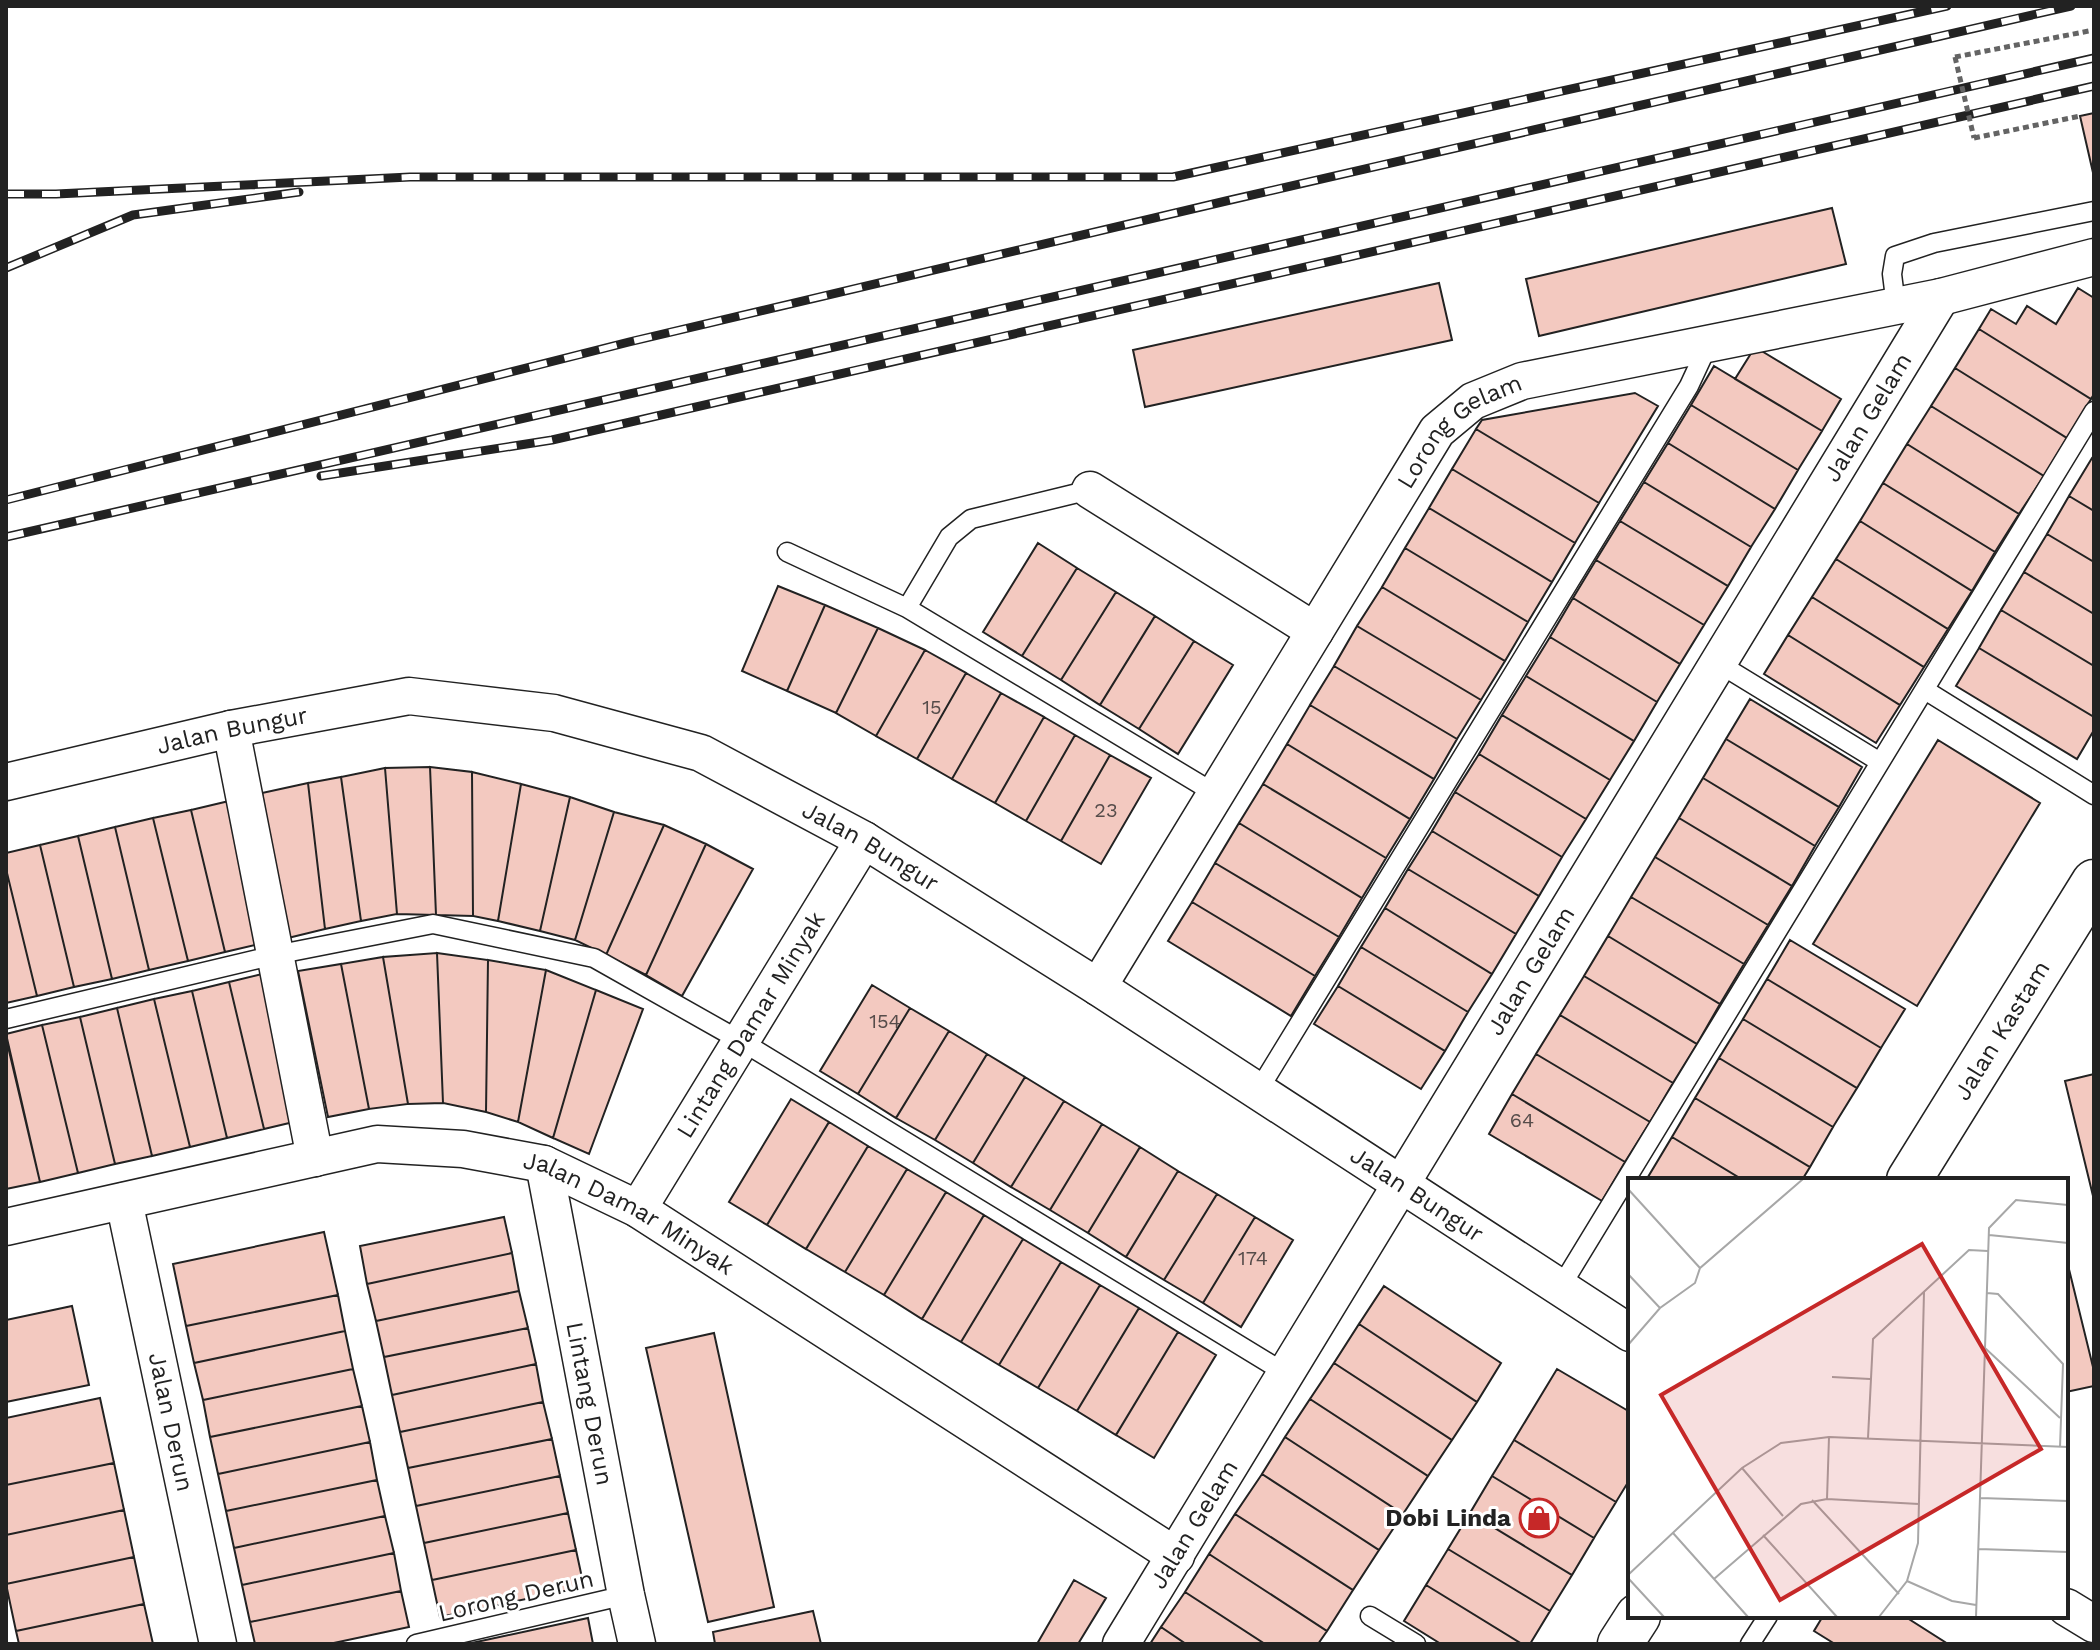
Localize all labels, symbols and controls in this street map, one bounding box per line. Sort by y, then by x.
street label: Jalan Gelam [1818,348,1918,487]
street label: Lorong Gelam [1391,369,1526,494]
house number: 15 [922,695,942,719]
street label: Jalan Bungur [154,701,310,760]
street label: Jalan Bungur [797,796,944,897]
house number: 23 [1094,798,1118,822]
street label: Jalan Gelam [1481,901,1581,1040]
street label: Lintang Damar Minyak [671,906,831,1143]
street label: Jalan Kastam [1948,956,2056,1105]
house number: 154 [869,1009,901,1033]
house number: 64 [1510,1108,1534,1132]
street label: Jalan Bungur [1345,1141,1489,1248]
street label: Jalan Damar Minyak [521,1146,739,1281]
inset map [1628,1178,2068,1618]
house number: 174 [1238,1246,1268,1270]
street label: Lintang Derun [560,1320,619,1488]
street label: Jalan Derun [143,1350,199,1494]
street label: Jalan Gelam [1144,1455,1244,1594]
shop icon: Dobi Linda [1518,1497,1560,1539]
place label: Dobi Linda [1385,1504,1511,1532]
street label: Lorong Derun [436,1565,596,1627]

